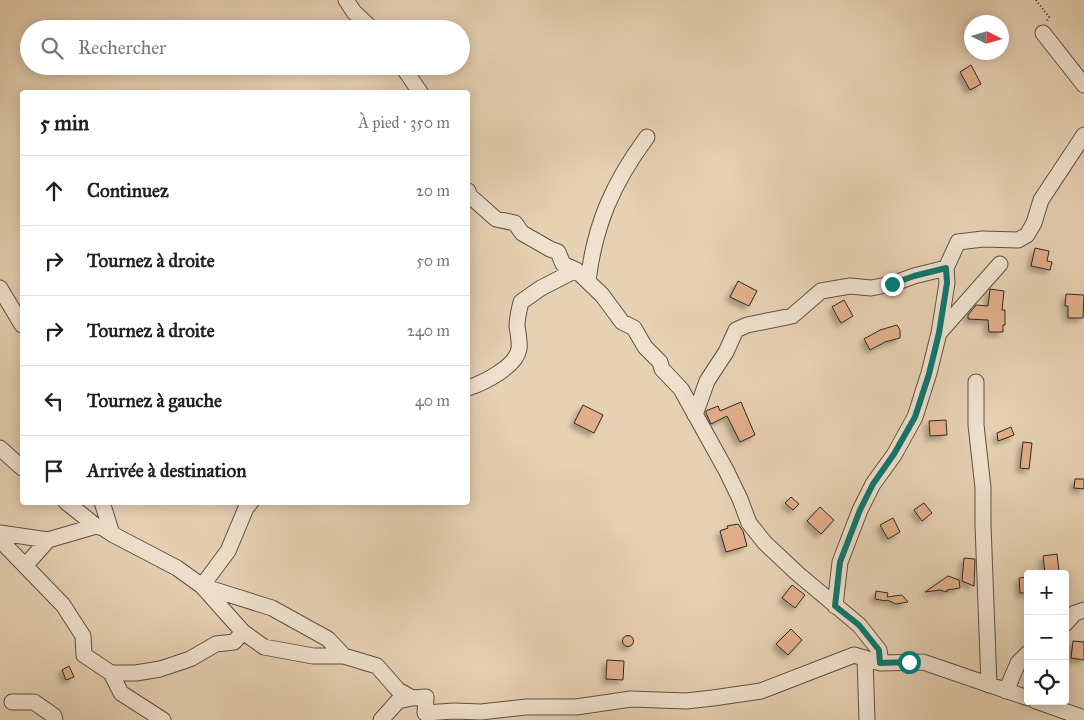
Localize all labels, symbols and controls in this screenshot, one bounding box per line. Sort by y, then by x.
north arrow [964,15,1009,60]
search box [20,20,470,75]
icon: search [38,34,66,62]
text: Rechercher [78,36,166,59]
text: 5 min [40,110,89,136]
text: À pied · 350 m [358,113,450,132]
icon: ahead [40,177,68,205]
text: Continuez [87,179,169,202]
text: 20 m [416,181,450,200]
icon: right [40,247,68,275]
text: Tournez à droite [87,249,215,272]
text: 50 m [416,251,450,270]
route end [881,273,904,296]
icon: right [40,317,68,345]
text: Tournez à droite [87,319,215,342]
text: 240 m [407,321,450,340]
icon: left [40,387,68,415]
text: Tournez à gauche [87,389,222,412]
text: 40 m [415,391,450,410]
icon: arrive [40,457,68,485]
text: Arrivée à destination [87,459,246,482]
map controls [1024,570,1069,705]
button: + [1024,570,1069,615]
button: − [1024,615,1069,660]
route start [898,651,921,674]
button: locate [1024,660,1069,705]

